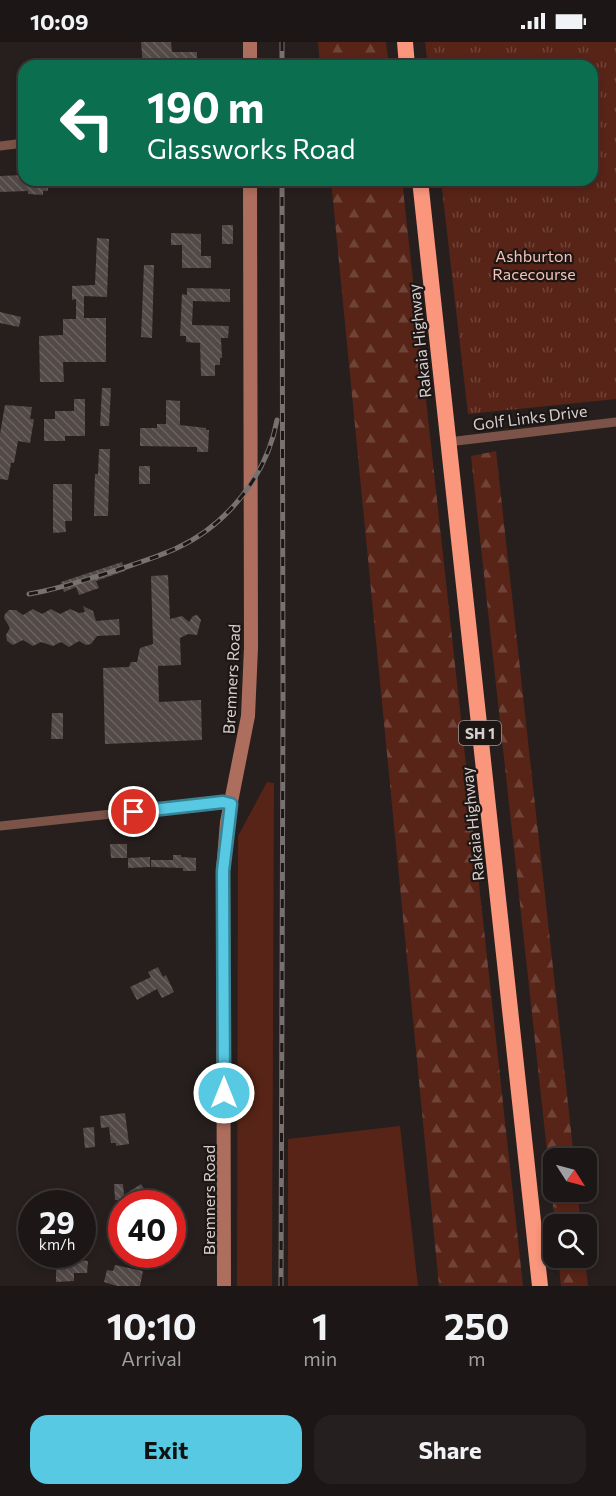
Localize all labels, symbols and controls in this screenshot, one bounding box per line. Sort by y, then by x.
text: 10:09 [30,8,89,35]
text: 190 m [147,80,265,132]
icon: left [48,84,126,162]
text: Glassworks Road [147,132,355,165]
park label: Ashburton Racecourse [492,246,576,283]
street label: Rakaia Highway [404,283,434,399]
street label: Golf Links Drive [472,401,588,433]
street label: Bremners Road [219,623,243,735]
road number: SH 1 [459,721,501,745]
street label: Rakaia Highway [457,766,487,882]
pin [108,786,159,837]
icon: arrive [117,795,150,828]
position arrow [192,1061,256,1125]
street label: Bremners Road [199,1145,218,1255]
north arrow [543,1148,597,1202]
map controls [543,1148,597,1268]
speed limit sign: 40 [108,1190,186,1268]
text: 29 [39,1203,75,1240]
button: search [543,1214,597,1268]
text: km/h [39,1235,75,1253]
text: 10:10 [107,1303,197,1347]
text: 1 [312,1303,328,1347]
text: 250 [444,1303,509,1347]
text: Arrival [121,1346,182,1370]
text: min [303,1346,337,1370]
text: m [468,1346,485,1370]
button: Exit [30,1415,302,1484]
button: Share [314,1415,586,1484]

